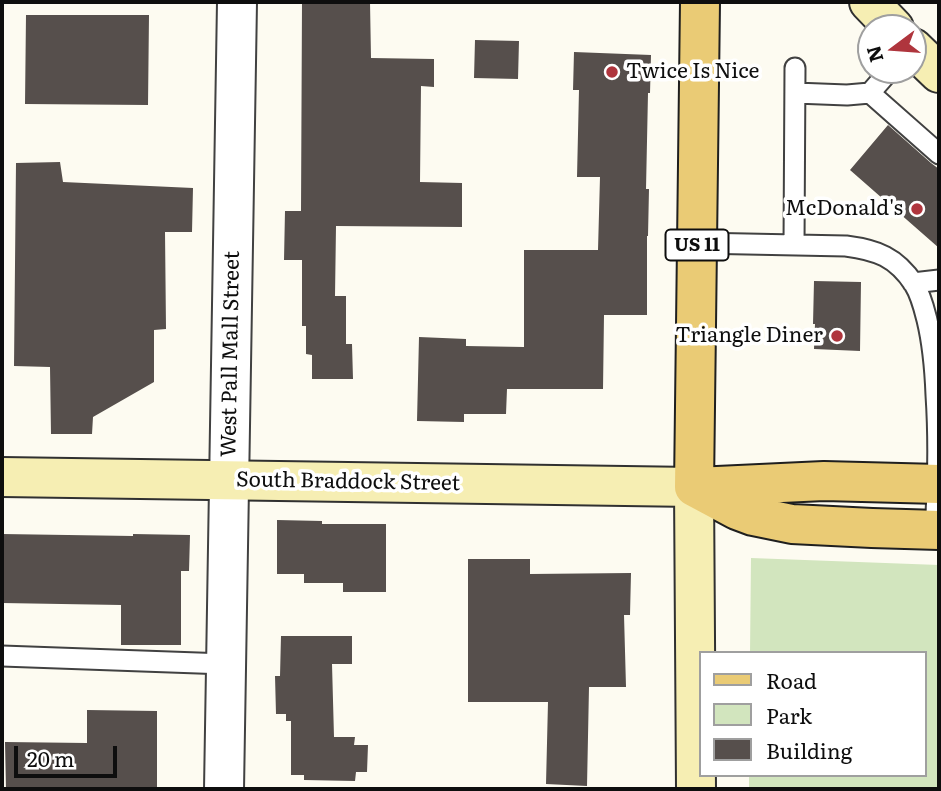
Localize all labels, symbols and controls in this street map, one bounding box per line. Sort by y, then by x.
north arrow [857,14,927,84]
text: N [858,43,889,66]
place label: Twice Is Nice [626,59,759,85]
marker: Twice Is Nice [604,64,620,80]
place label: McDonald's [785,196,903,222]
marker: McDonald's [909,201,925,217]
road number: US 11 [666,230,728,260]
street label: West Pall Mall Street [217,251,245,457]
place label: Triangle Diner [675,323,823,349]
marker: Triangle Diner [829,328,845,344]
street label: South Braddock Street [236,467,460,497]
legend [699,651,927,777]
text: Road [766,664,817,695]
text: Park [766,699,812,730]
scale bar [18,732,121,776]
text: Building [766,734,852,765]
text: 20 m [27,742,74,773]

